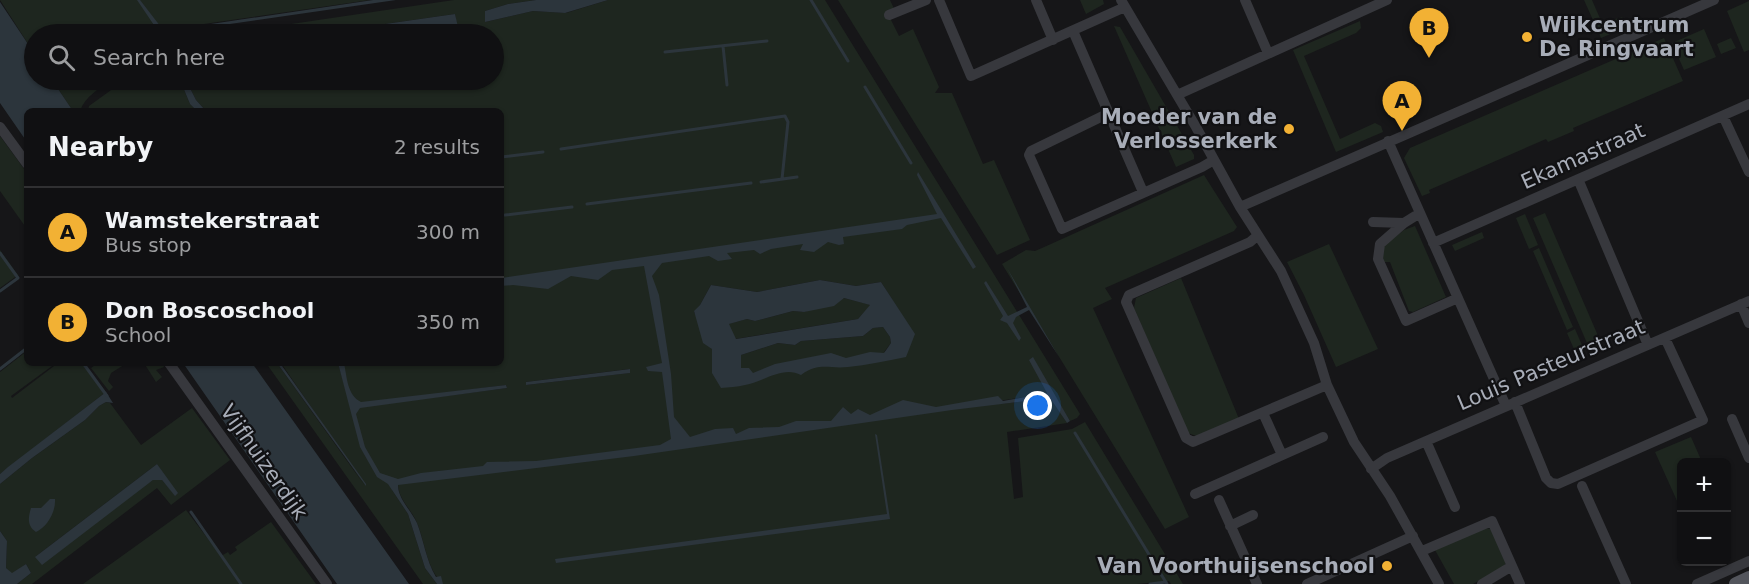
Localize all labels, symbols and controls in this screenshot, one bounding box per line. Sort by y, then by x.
pin: B [1410,8,1448,58]
place label: Wijkcentrum De Ringvaart [1539,13,1694,61]
search box [24,24,504,90]
marker: Wijkcentrum De Ringvaart [1520,30,1534,44]
icon: search [45,41,78,74]
text: Search here [93,45,225,70]
pin: A [1382,82,1422,131]
place label: Moeder van de Verlosserkerk [1101,105,1278,153]
street label: Ekamastraat [1517,118,1649,194]
marker: Moeder van de Verlosserkerk [1282,122,1296,136]
text: Nearby [48,132,153,162]
text: 2 results [394,135,480,159]
text: Wamstekerstraat [105,208,319,233]
text: A [60,220,75,244]
text: 300 m [416,220,480,244]
text: Bus stop [105,233,191,257]
text: Don Boscoschool [105,298,314,323]
text: B [60,310,75,334]
text: 350 m [416,310,480,334]
street label: Louis Pasteurstraat [1454,315,1648,415]
text: School [105,323,171,347]
your location [1023,391,1052,420]
street label: Vijfhuizerdijk [216,400,313,525]
map controls [1677,458,1731,566]
button: + [1677,458,1731,512]
button: − [1677,512,1731,566]
place label: Van Voorthuijsenschool [1097,554,1375,578]
marker: Van Voorthuijsenschool [1380,559,1394,573]

